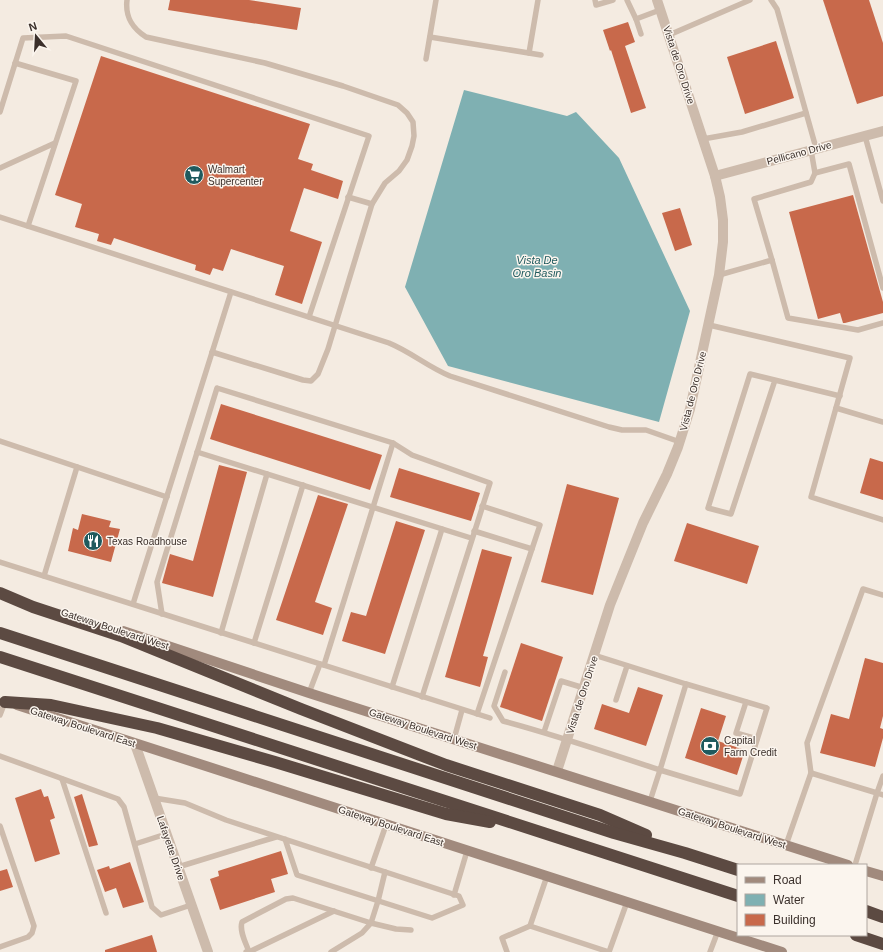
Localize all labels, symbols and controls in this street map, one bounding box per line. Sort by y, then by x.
north arrow [16,16,56,56]
text: N [27,20,39,33]
street label: Vista de Oro Drive [661,25,697,106]
street label: Pellicano Drive [765,139,833,167]
supermarket icon: Walmart Supercenter [183,164,205,186]
place label: Walmart Supercenter [208,164,263,187]
water label: Vista De Oro Basin [513,254,561,279]
street label: Vista de Oro Drive [678,350,708,432]
restaurant icon: Texas Roadhouse [82,530,104,552]
place label: Texas Roadhouse [107,536,187,547]
street label: Gateway Boulevard West [60,606,170,652]
street label: Vista de Oro Drive [564,654,600,735]
street label: Gateway Boulevard East [29,705,137,749]
street label: Gateway Boulevard West [368,706,478,752]
bank icon: Capital Farm Credit [699,735,721,757]
place label: Capital Farm Credit [724,735,777,758]
street label: Gateway Boulevard East [337,804,445,848]
street label: Gateway Boulevard West [677,805,787,851]
street label: Lafayette Drive [155,814,187,882]
legend [737,864,867,936]
text: Road [773,873,802,887]
text: Water [773,893,805,907]
text: Building [773,913,816,927]

